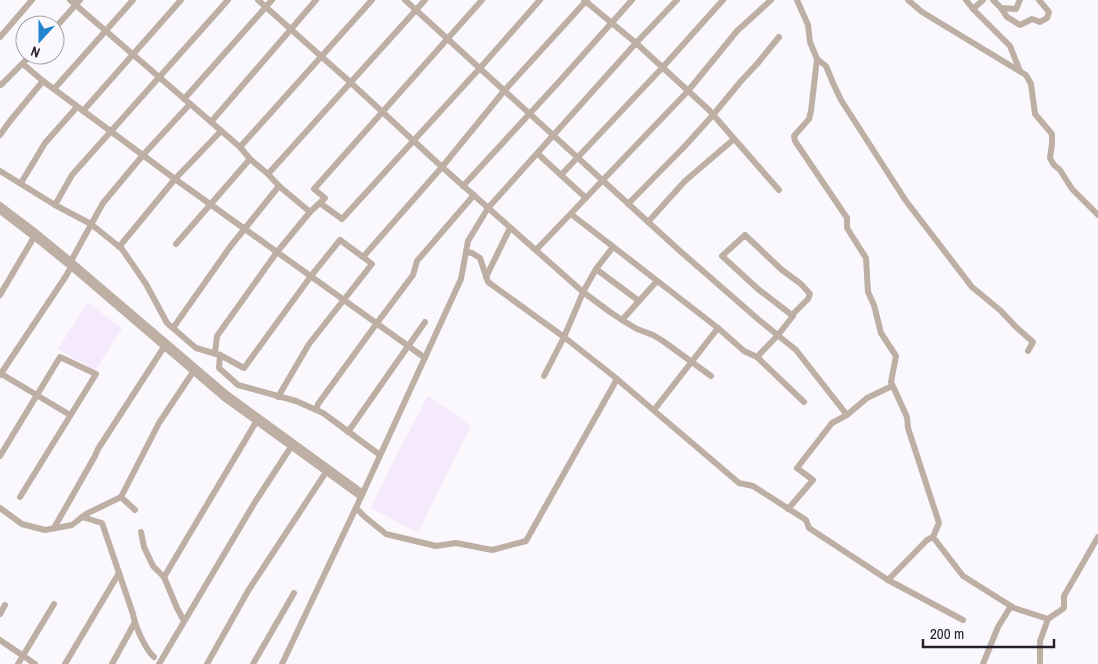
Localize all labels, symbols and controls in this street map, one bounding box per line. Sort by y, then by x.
north arrow [15,15,65,65]
text: N [28,42,42,62]
scale bar [923,616,1054,648]
text: 200 m [930,623,964,644]

